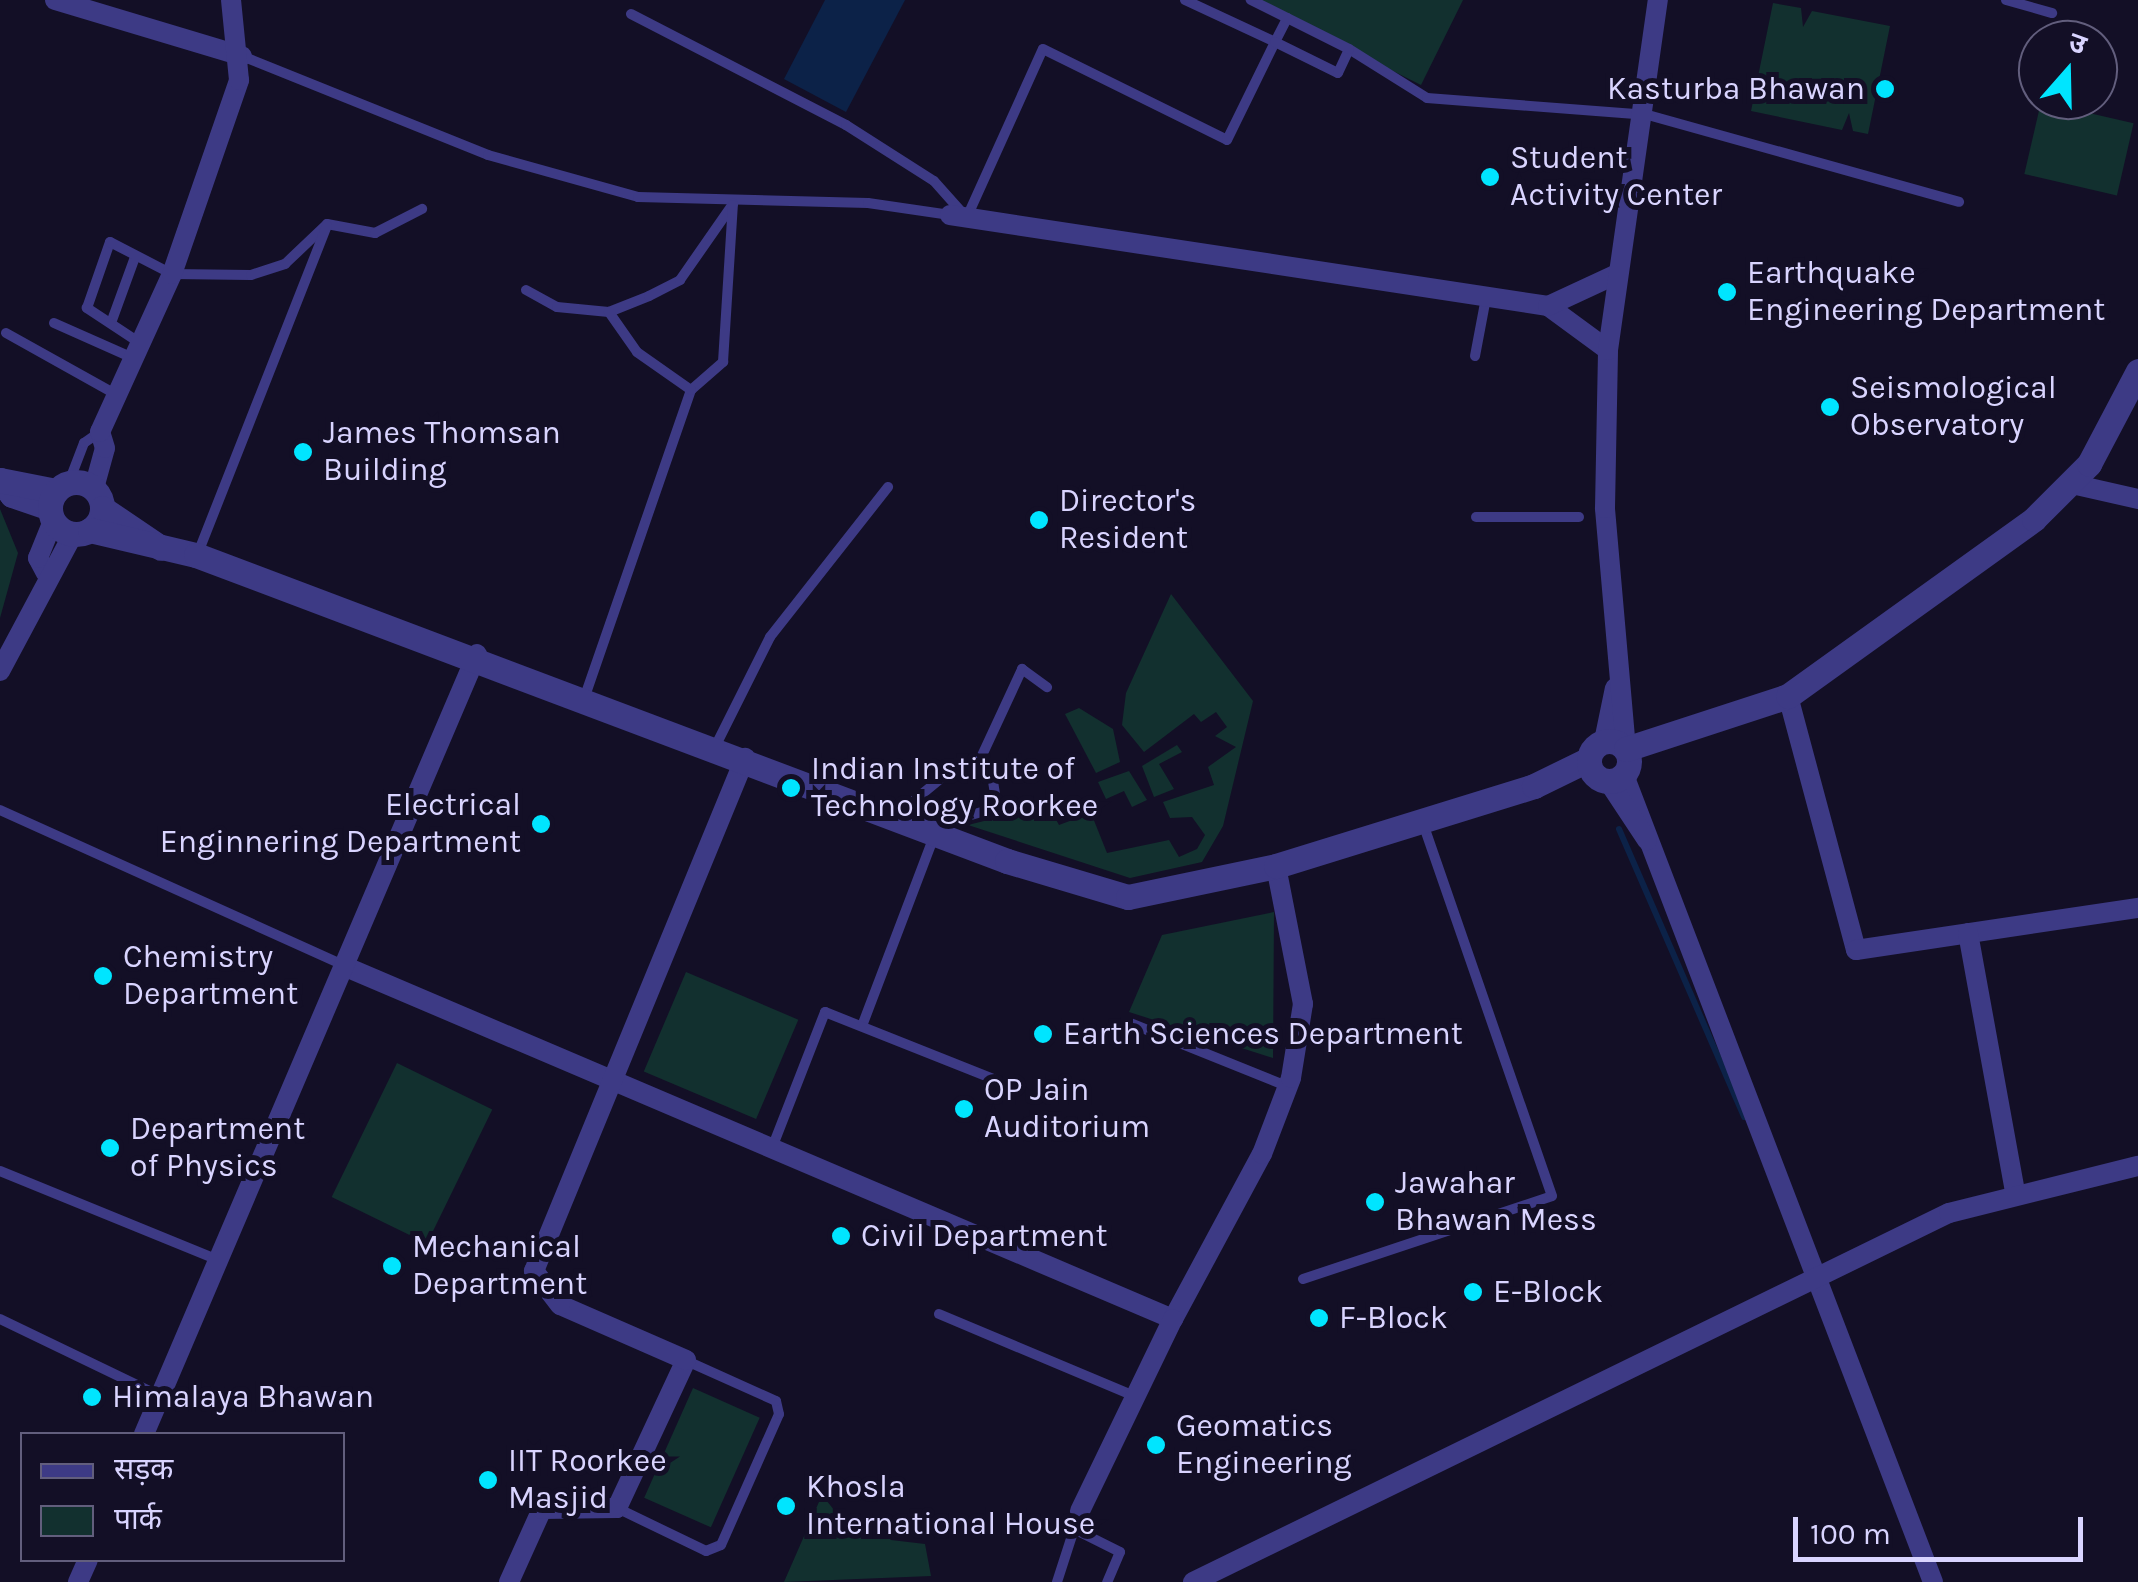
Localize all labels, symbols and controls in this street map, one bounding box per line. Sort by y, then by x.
north arrow [2018,20,2118,120]
text: उ [2064,25,2091,62]
place label: Kasturba Bhawan [1607,70,1865,108]
marker: Kasturba Bhawan [1874,78,1896,100]
place label: Student Activity Center [1510,140,1722,215]
marker: Student Activity Center [1479,166,1501,188]
place label: Earthquake Engineering Department [1747,255,2105,330]
marker: Earthquake Engineering Department [1716,281,1738,303]
place label: Seismological Observatory [1850,370,2057,445]
marker: Seismological Observatory [1819,396,1841,418]
place label: James Thomsan Building [323,415,561,490]
marker: James Thomsan Building [292,441,314,463]
place label: Director's Resident [1059,483,1196,558]
marker: Director's Resident [1028,509,1050,531]
place label: Indian Institute of Technology Roorkee [811,751,1098,826]
marker: Indian Institute of Technology Roorkee [780,777,802,799]
place label: Electrical Enginnering Department [160,787,521,862]
marker: Electrical Enginnering Department [530,813,552,835]
place label: Chemistry Department [123,939,298,1014]
marker: Chemistry Department [92,965,114,987]
place label: Earth Sciences Department [1063,1015,1463,1053]
marker: Earth Sciences Department [1032,1023,1054,1045]
place label: OP Jain Auditorium [984,1072,1150,1147]
marker: OP Jain Auditorium [953,1098,975,1120]
place label: Department of Physics [130,1111,305,1186]
marker: Department of Physics [99,1137,121,1159]
place label: Jawahar Bhawan Mess [1395,1165,1597,1240]
marker: Jawahar Bhawan Mess [1364,1191,1386,1213]
place label: Civil Department [861,1217,1108,1255]
marker: Civil Department [830,1225,852,1247]
place label: Mechanical Department [412,1229,587,1304]
marker: Mechanical Department [381,1255,403,1277]
place label: E-Block [1493,1273,1603,1311]
marker: E-Block [1462,1281,1484,1303]
place label: F-Block [1339,1299,1448,1337]
marker: F-Block [1308,1307,1330,1329]
place label: Himalaya Bhawan [112,1378,374,1416]
marker: Himalaya Bhawan [81,1386,103,1408]
place label: Geomatics Engineering [1176,1408,1352,1483]
legend [20,1432,345,1562]
marker: Geomatics Engineering [1145,1434,1167,1456]
place label: IIT Roorkee Masjid [508,1443,667,1518]
text: सड़क [114,1451,173,1487]
marker: IIT Roorkee Masjid [477,1469,499,1491]
place label: Khosla International House [806,1469,1095,1544]
marker: Khosla International House [775,1495,797,1517]
scale bar [1798,1497,2088,1559]
text: पार्क [114,1501,162,1537]
text: 100 m [1810,1516,1891,1552]

